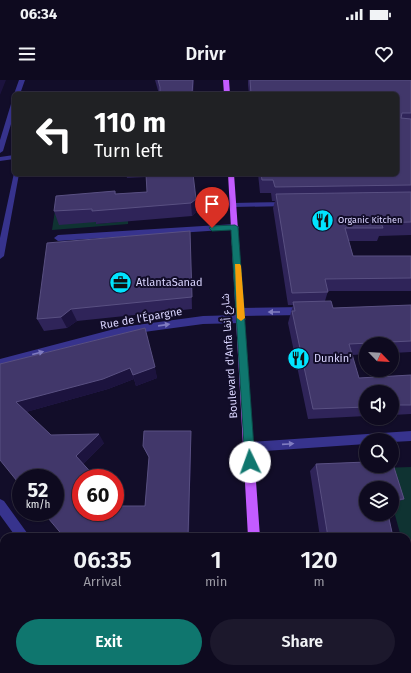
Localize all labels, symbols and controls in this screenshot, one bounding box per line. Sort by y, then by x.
text: 06:34 [20,5,57,23]
icon: menu [16,43,38,65]
text: Drivr [185,43,226,65]
icon: heart [373,43,395,65]
text: 110 m [94,106,166,139]
icon: left [28,108,80,160]
text: Turn left [94,140,163,162]
pin [195,187,229,228]
icon: arrive [201,193,223,215]
restaurant icon: Organic Kitchen [309,207,335,233]
place label: Organic Kitchen [338,215,402,225]
office icon: AtlantaSanad [108,269,134,295]
place label: AtlantaSanad [136,276,203,289]
street label: Boulevard d'Anfa شارع أنفا [218,292,241,419]
street label: Rue de l'Épargne [99,304,183,332]
one-way arrow [267,309,280,315]
one-way arrow [158,322,170,329]
north arrow [359,337,399,377]
map controls [359,337,399,521]
restaurant icon: Dunkin' [286,345,312,371]
one-way arrow [31,350,44,356]
place label: Dunkin' [314,352,351,365]
button: sound [359,385,399,425]
button: search [359,433,399,473]
position arrow [229,441,271,483]
one-way arrow [282,441,294,448]
speed limit sign: 60 [72,469,124,521]
text: 52 [28,478,48,502]
button: layers [359,481,399,521]
text: km/h [26,499,50,511]
text: 06:35 [73,546,132,574]
text: 1 [211,546,222,574]
text: 120 [301,546,338,574]
text: Arrival [83,574,121,589]
text: min [205,574,227,589]
text: m [314,574,325,589]
button: Exit [16,619,202,665]
button: Share [210,619,395,665]

